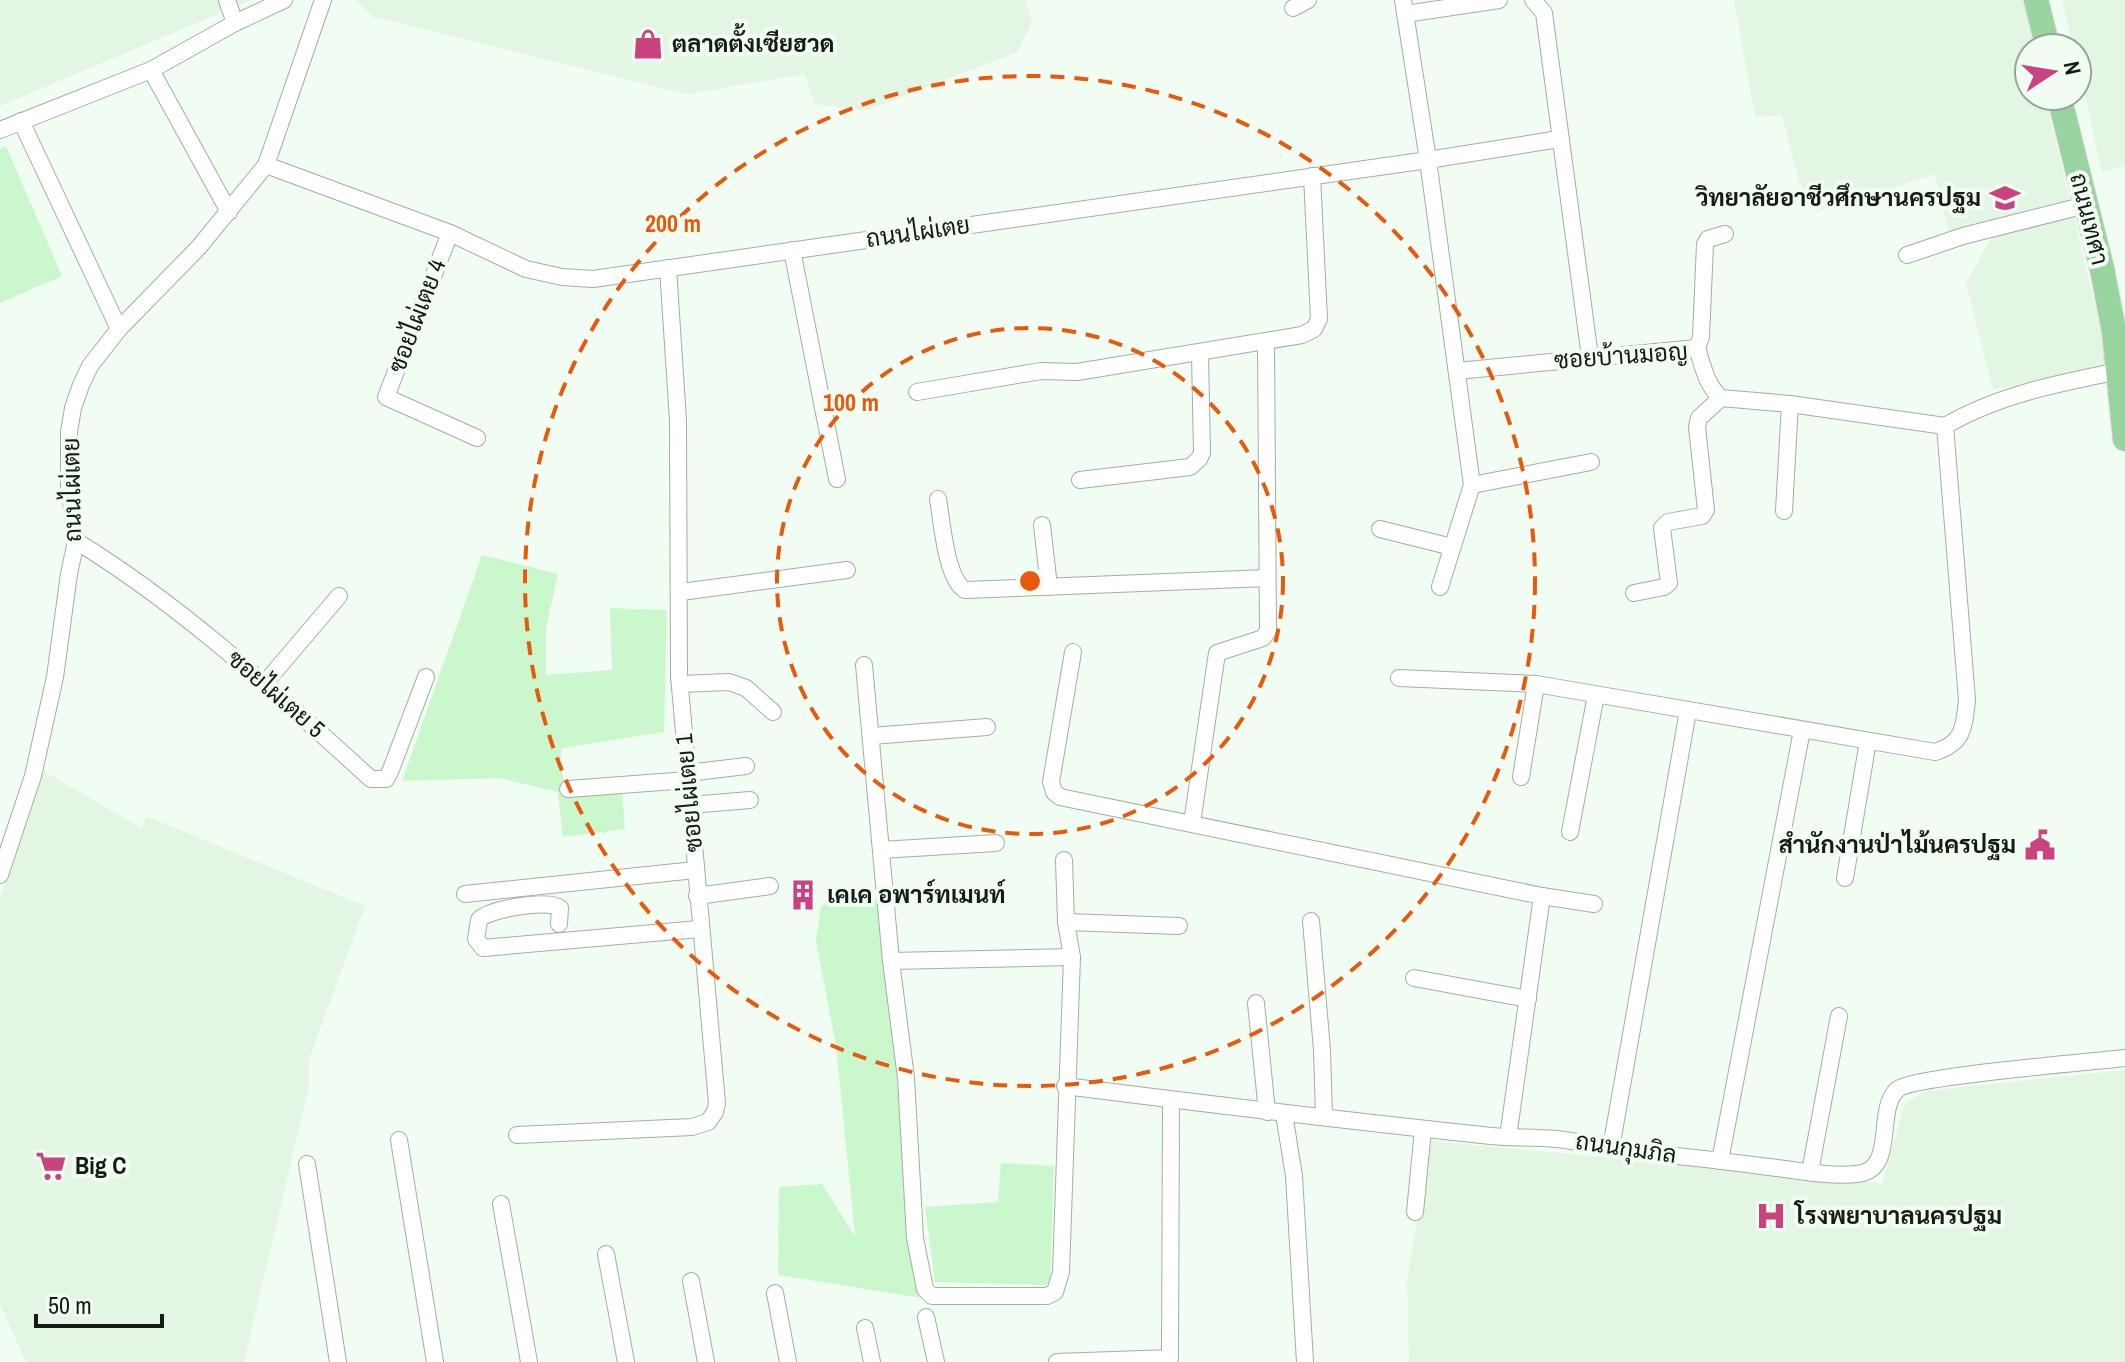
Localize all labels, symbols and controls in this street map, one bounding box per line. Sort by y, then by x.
place label: ตลาดตั้งเซียฮวด [672,23,835,59]
shop icon: ตลาดตั้งเซียฮวด [631,27,665,61]
north arrow [2013,32,2093,112]
text: N [2057,58,2089,77]
street label: ถนนเทศา [2063,169,2117,268]
place label: วิทยาลัยอาชีวศึกษานครปฐม [1694,181,1981,214]
school or university icon: วิทยาลัยอาชีวศึกษานครปฐม [1988,181,2022,215]
text: 200 m [645,207,701,239]
street label: ถนนไผ่เตย [864,208,972,254]
street label: ซอยไผ่เตย 4 [380,254,452,377]
street label: ซอยบ้านมอญ [1553,334,1689,376]
text: 100 m [823,386,879,418]
street label: ถนนไผ่เตย [54,437,88,543]
centre of rings [1016,567,1044,595]
street label: ซอยไผ่เตย 5 [221,642,332,744]
street label: ซอยไผ่เตย 1 [667,732,709,854]
place label: สำนักงานป่าไม้นครปฐม [1778,828,2016,861]
public building icon: สำนักงานป่าไม้นครปฐม [2023,828,2057,862]
building icon: เคเค อพาร์ทเมนท์ [786,878,820,912]
place label: เคเค อพาร์ทเมนท์ [827,878,1006,910]
street label: ถนนกุมภิล [1573,1124,1679,1171]
supermarket icon: Big C [34,1149,68,1183]
place label: Big C [75,1149,126,1181]
hospital icon: โรงพยาบาลนครปฐม [1754,1199,1788,1233]
place label: โรงพยาบาลนครปฐม [1793,1199,2002,1232]
scale bar [36,1278,162,1328]
text: 50 m [48,1289,92,1321]

